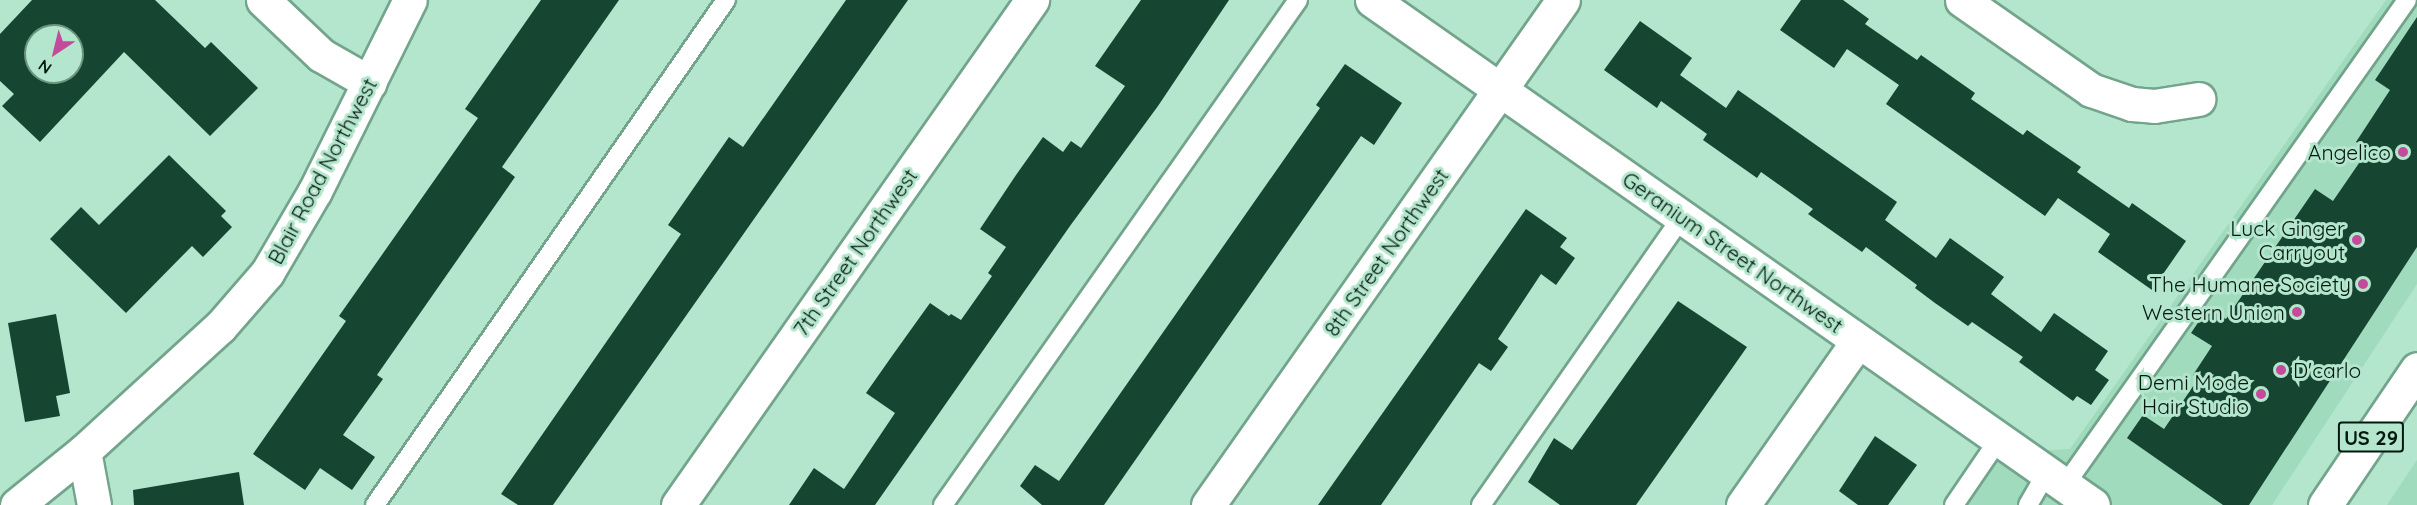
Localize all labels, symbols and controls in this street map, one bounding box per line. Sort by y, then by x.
north arrow [24,24,84,84]
text: N [34,56,55,79]
street label: Blair Road Northwest [262,74,382,268]
place label: Angelico [2308,139,2391,165]
marker: Angelico [2396,145,2410,159]
street label: 8th Street Northwest [1319,163,1453,341]
street label: 7th Street Northwest [788,164,922,340]
street label: Geranium Street Northwest [1618,166,1848,338]
place label: Luck Ginger Carryout [2230,215,2345,265]
marker: Luck Ginger Carryout [2350,233,2364,247]
place label: The Humane Society [2149,271,2351,297]
marker: The Humane Society [2356,277,2370,291]
place label: Western Union [2142,299,2285,325]
marker: Western Union [2290,305,2304,319]
place label: D'carlo [2293,357,2361,383]
marker: D'carlo [2274,363,2288,377]
place label: Demi Mode Hair Studio [2138,369,2249,419]
marker: Demi Mode Hair Studio [2254,387,2268,401]
road number: US 29 [2336,420,2406,454]

